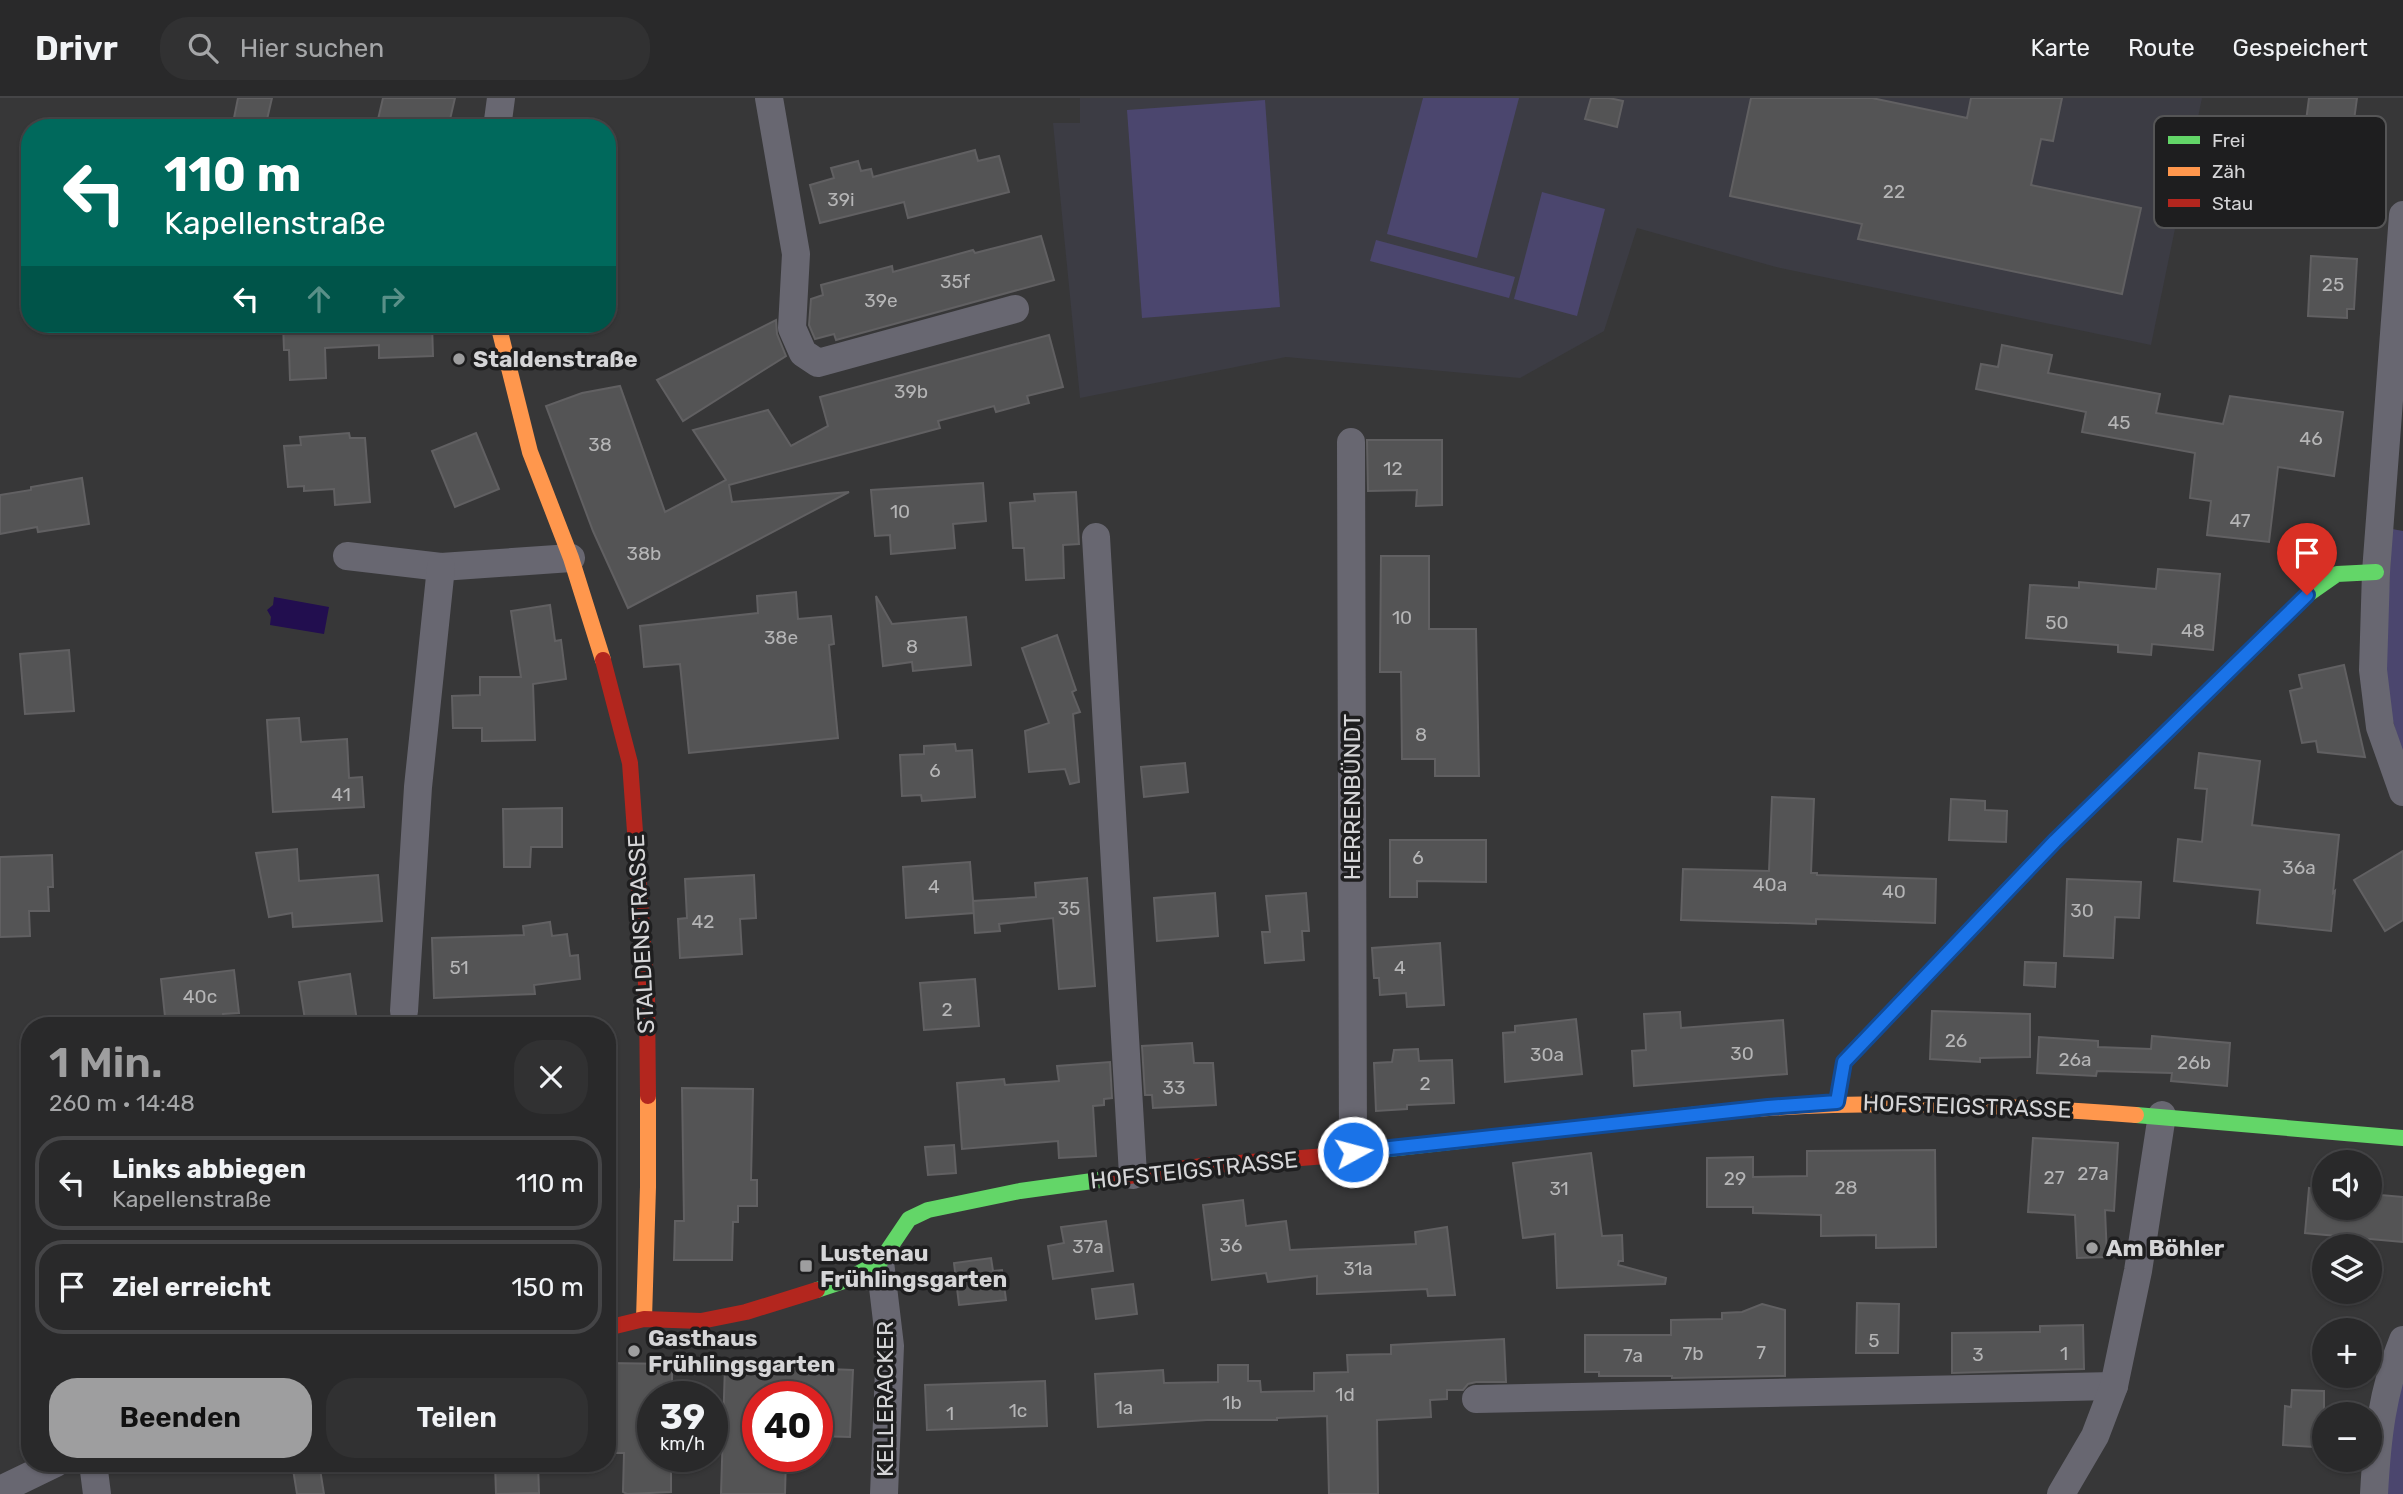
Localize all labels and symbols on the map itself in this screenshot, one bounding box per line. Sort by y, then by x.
legend [2154,116,2386,228]
text: Frei [2212,129,2245,152]
text: Zäh [2212,160,2245,183]
house number: 22 [1883,180,1905,203]
house number: 39i [827,188,855,211]
text: Stau [2212,192,2253,215]
house number: 35f [940,270,971,293]
house number: 25 [2322,273,2344,296]
house number: 39e [864,289,898,312]
place label: Staldenstraße [473,345,638,373]
marker: Staldenstraße [451,351,467,367]
house number: 39b [894,380,928,403]
house number: 45 [2107,411,2131,434]
house number: 46 [2299,427,2323,450]
house number: 38 [588,433,612,456]
house number: 12 [1383,457,1403,480]
house number: 10 [890,500,910,523]
house number: 47 [2229,509,2251,532]
pin [2277,523,2337,595]
house number: 38b [627,542,661,565]
house number: 10 [1392,606,1412,629]
house number: 50 [2045,611,2069,634]
house number: 48 [2181,619,2205,642]
house number: 38e [764,626,798,649]
house number: 8 [906,635,918,658]
street label: HERRENBÜNDT [1338,714,1366,880]
house number: 8 [1415,723,1427,746]
house number: 6 [929,759,941,782]
house number: 41 [331,783,351,806]
street label: STALDENSTRASSE [622,833,660,1035]
house number: 6 [1412,846,1424,869]
house number: 36a [2282,856,2316,879]
house number: 40a [1753,873,1787,896]
house number: 4 [928,875,940,898]
house number: 40 [1882,880,1906,903]
house number: 35 [1058,897,1080,920]
house number: 30 [2070,899,2094,922]
house number: 42 [692,910,714,933]
house number: 51 [449,956,469,979]
house number: 4 [1394,956,1406,979]
house number: 40c [183,985,217,1008]
house number: 2 [941,998,953,1021]
house number: 26 [1945,1029,1967,1052]
house number: 30 [1730,1042,1754,1065]
house number: 30a [1530,1043,1564,1066]
house number: 26a [2058,1048,2092,1071]
house number: 26b [2177,1051,2211,1074]
house number: 2 [1419,1072,1431,1095]
house number: 33 [1163,1076,1185,1099]
street label: HOFSTEIGSTRASSE [1862,1088,2072,1124]
position arrow [1316,1115,1390,1189]
street label: HOFSTEIGSTRASSE [1089,1145,1299,1195]
house number: 27a [2077,1162,2109,1185]
house number: 27 [2044,1166,2065,1189]
house number: 29 [1724,1167,1746,1190]
house number: 28 [1834,1176,1858,1199]
house number: 31 [1549,1177,1569,1200]
house number: 36 [1220,1234,1242,1257]
place label: Am Böhler [2106,1234,2225,1262]
house number: 37a [1072,1235,1104,1258]
place label: Lustenau Frühlingsgarten [820,1239,1007,1293]
marker: Am Böhler [2084,1240,2100,1256]
house number: 31a [1343,1257,1373,1280]
marker: Lustenau Frühlingsgarten [798,1258,814,1274]
street label: KELLERACKER [871,1321,899,1477]
place label: Gasthaus Frühlingsgarten [648,1324,835,1378]
house number: 5 [1868,1329,1880,1352]
house number: 7 [1756,1341,1766,1364]
house number: 7b [1682,1342,1704,1365]
house number: 1 [2060,1342,2068,1365]
marker: Gasthaus Frühlingsgarten [626,1343,642,1359]
house number: 3 [1972,1343,1984,1366]
house number: 7a [1623,1344,1643,1367]
speed limit sign: 40 [742,1381,833,1472]
house number: 1d [1335,1383,1355,1406]
house number: 1b [1222,1391,1242,1414]
house number: 1a [1115,1396,1133,1419]
house number: 1c [1009,1399,1027,1422]
house number: 1 [946,1402,954,1425]

